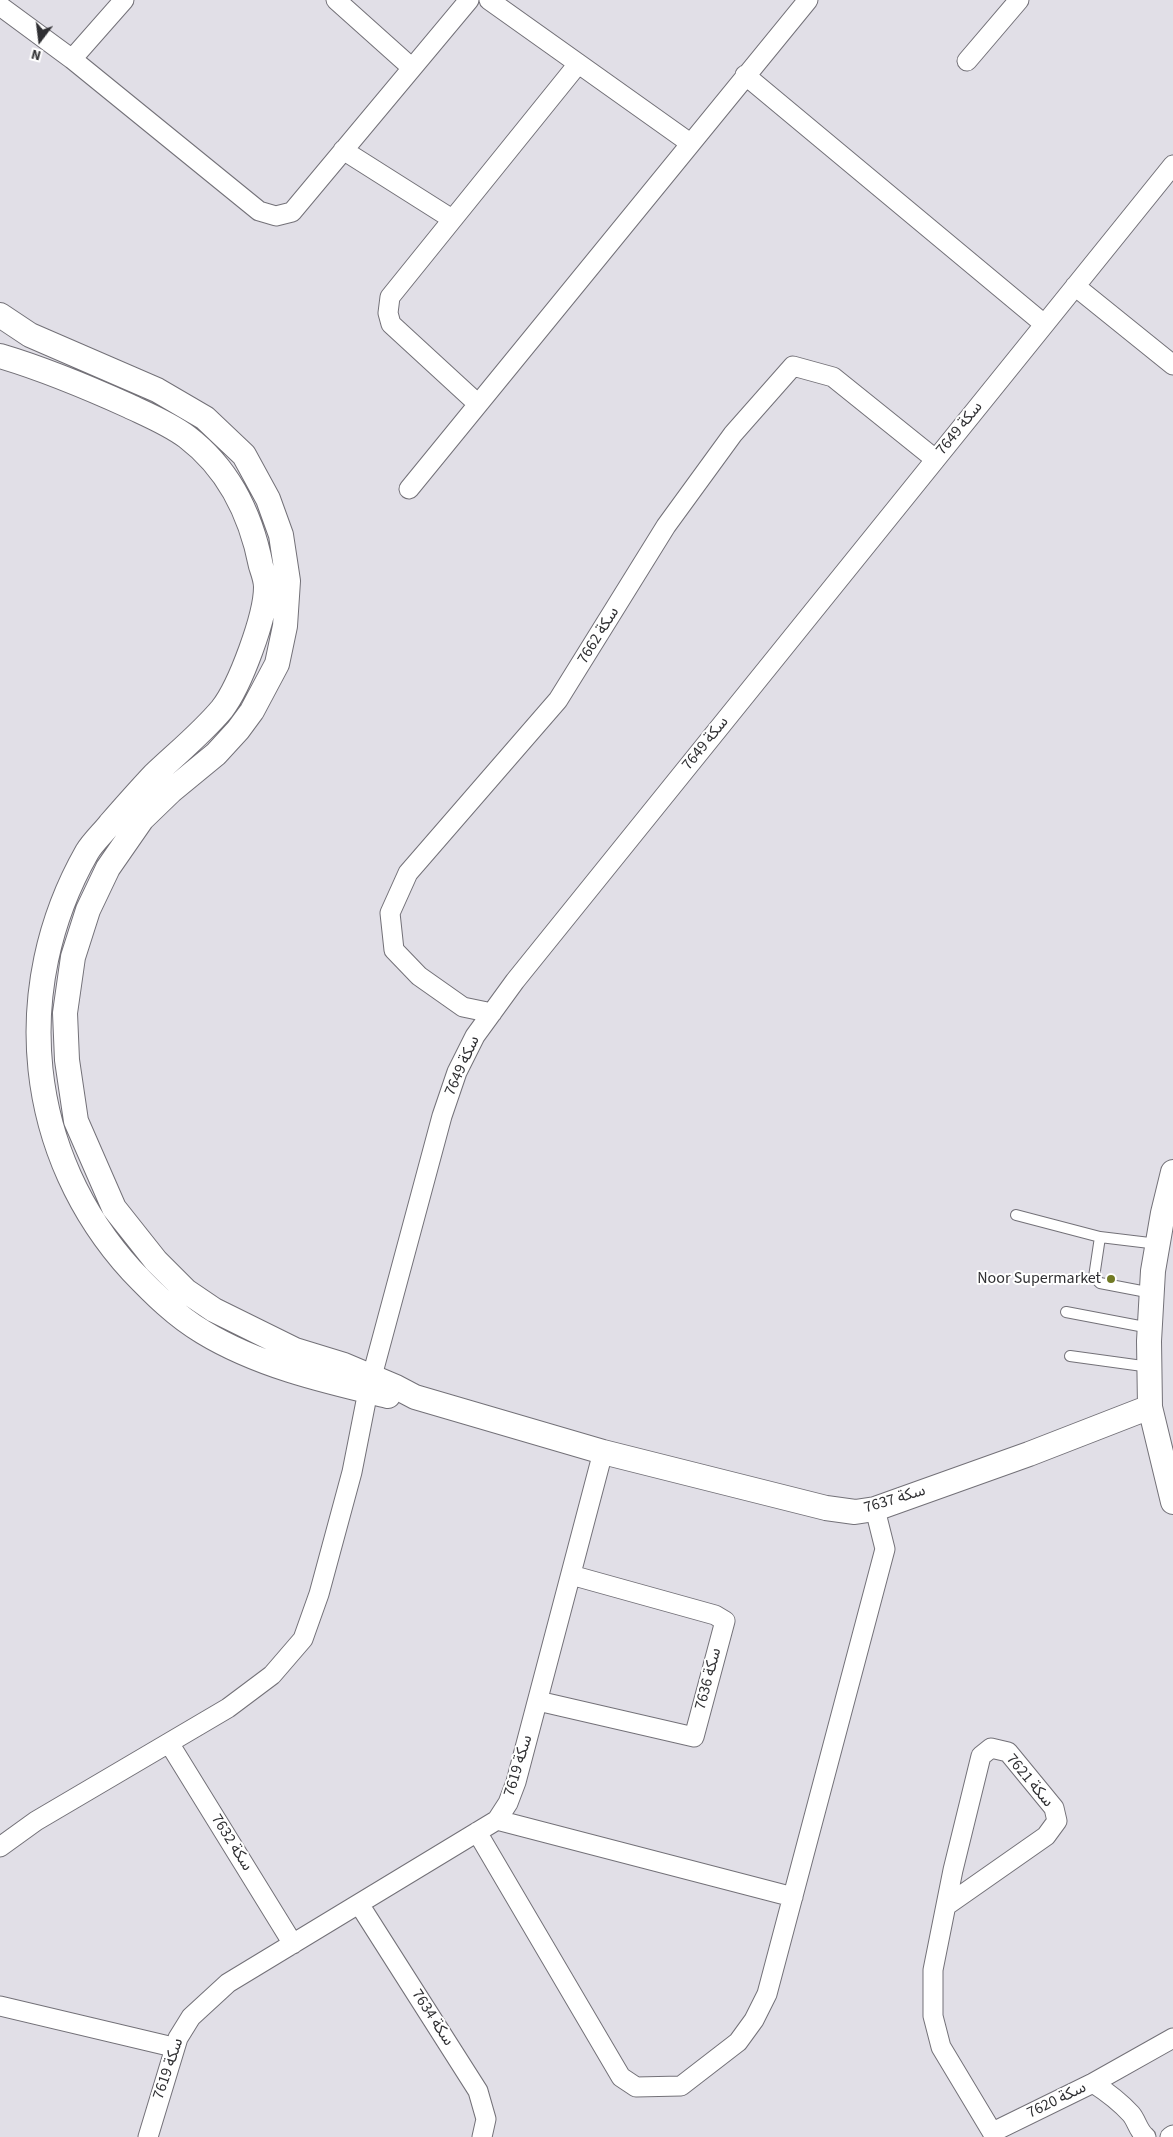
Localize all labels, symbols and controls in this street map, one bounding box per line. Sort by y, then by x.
north arrow [15,15,65,65]
text: N [29,44,43,65]
street label: سكة 7649 [933,398,987,460]
street label: سكة 7662 [574,604,624,668]
street label: سكة 7649 [679,713,733,775]
street label: سكة 7649 [441,1033,485,1099]
place label: Noor Supermarket [977,1269,1101,1289]
marker: Noor Supermarket [1105,1273,1117,1285]
street label: سكة 7637 [862,1482,928,1518]
street label: سكة 7636 [692,1646,726,1712]
street label: سكة 7619 [501,1733,537,1799]
street label: سكة 7621 [1001,1751,1057,1811]
street label: سكة 7632 [206,1811,256,1875]
street label: سكة 7634 [407,1986,457,2050]
street label: سكة 7619 [150,2036,188,2102]
street label: سكة 7620 [1024,2078,1090,2124]

